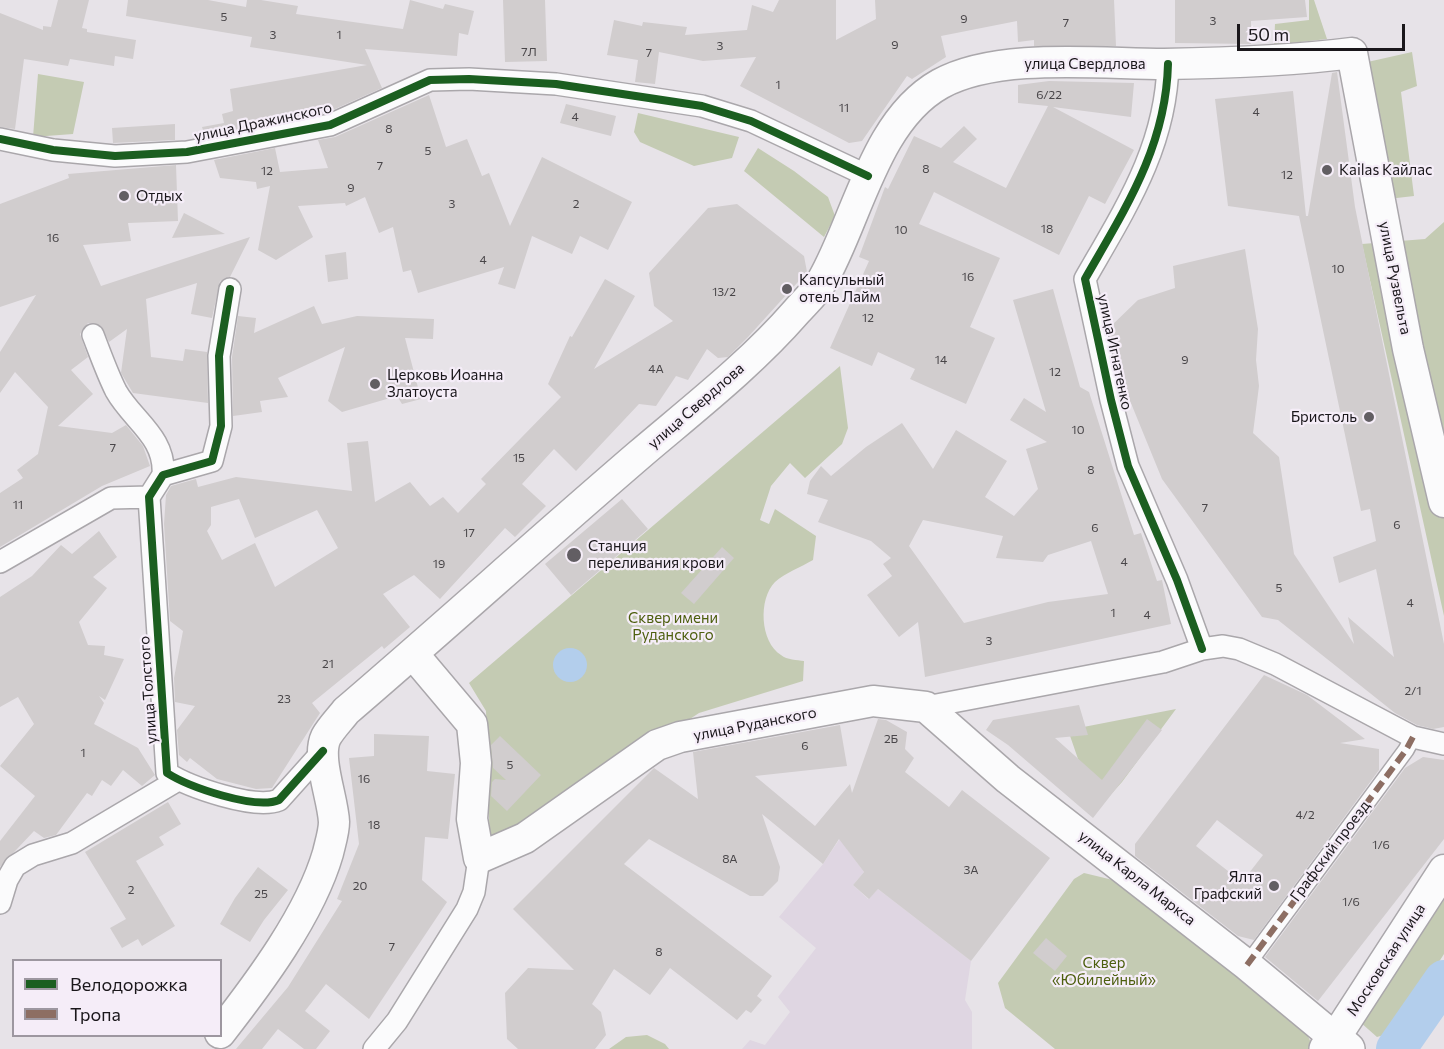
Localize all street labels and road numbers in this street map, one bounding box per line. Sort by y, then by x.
street label: улица Свердлова [1024,55,1146,73]
street label: улица Дражинского [192,99,334,145]
street label: улица Рузвельта [1375,220,1415,336]
street label: улица Игнатенко [1094,292,1136,412]
street label: улица Свердлова [644,359,748,453]
street label: улица Толстого [135,635,161,745]
street label: улица Руданского [692,703,818,745]
street label: Графский проезд [1286,797,1374,905]
street label: улица Карла Маркса [1075,827,1199,929]
street label: Московская улица [1343,900,1429,1020]

